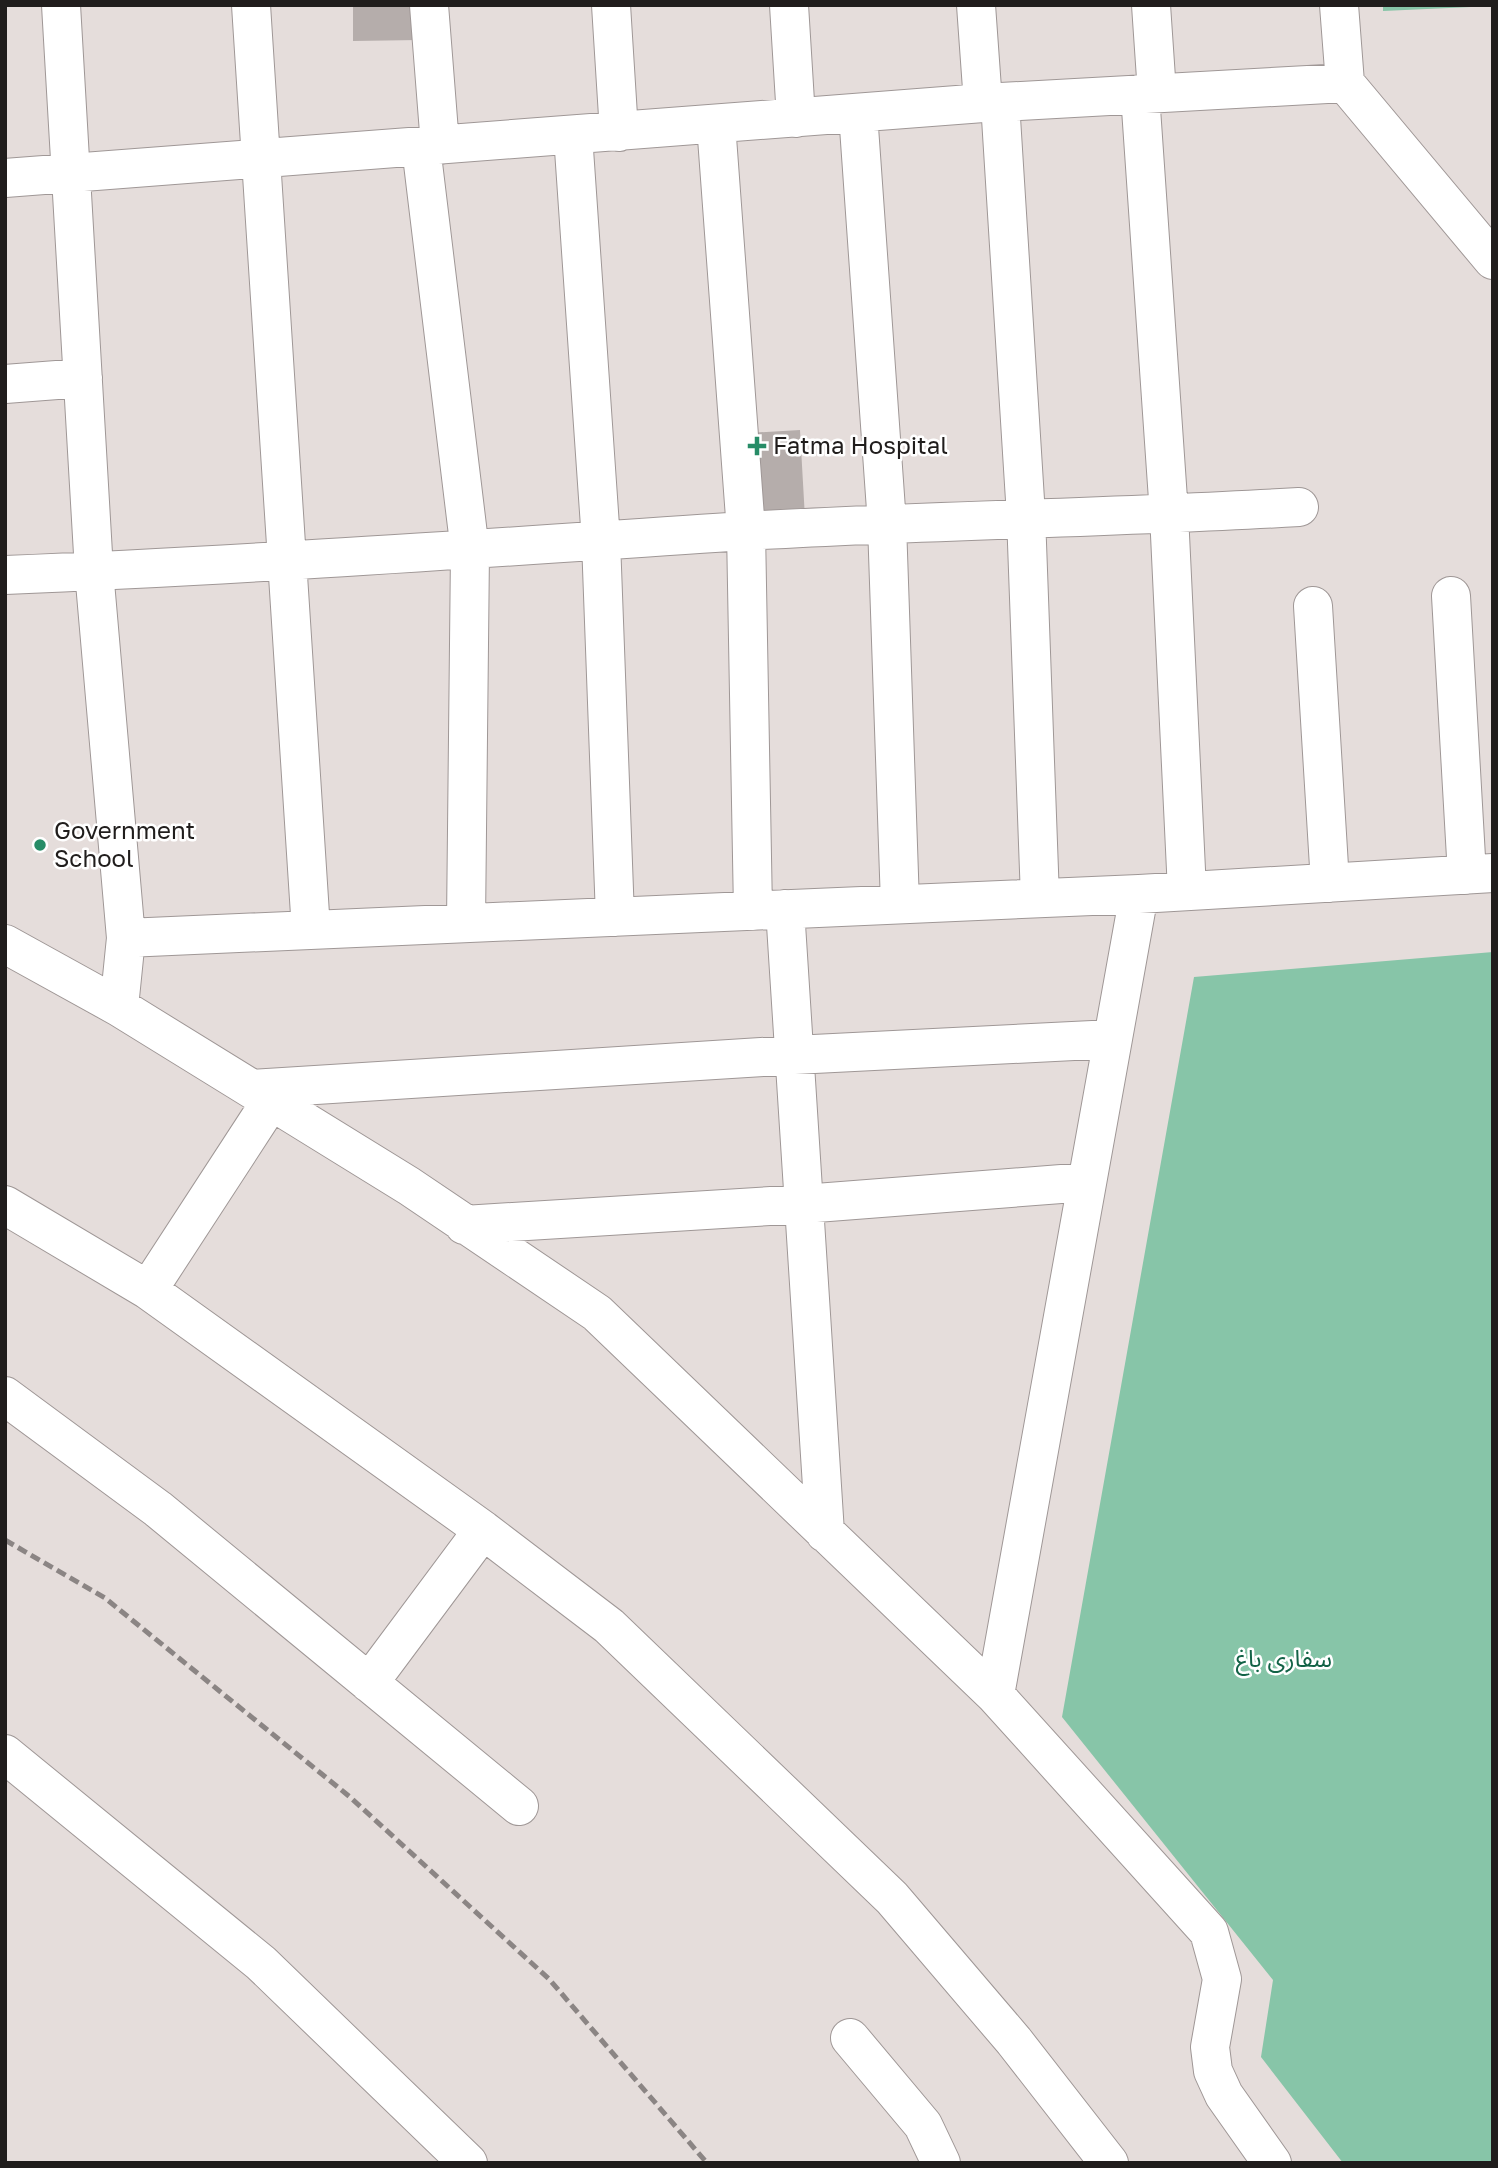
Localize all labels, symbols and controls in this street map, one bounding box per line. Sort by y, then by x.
place label: Fatma Hospital [773,430,948,459]
marker: Fatma Hospital [747,436,767,456]
place label: Government School [54,815,195,872]
marker: Government School [32,837,48,853]
park label: سفاری باغ [1236,1643,1332,1676]

